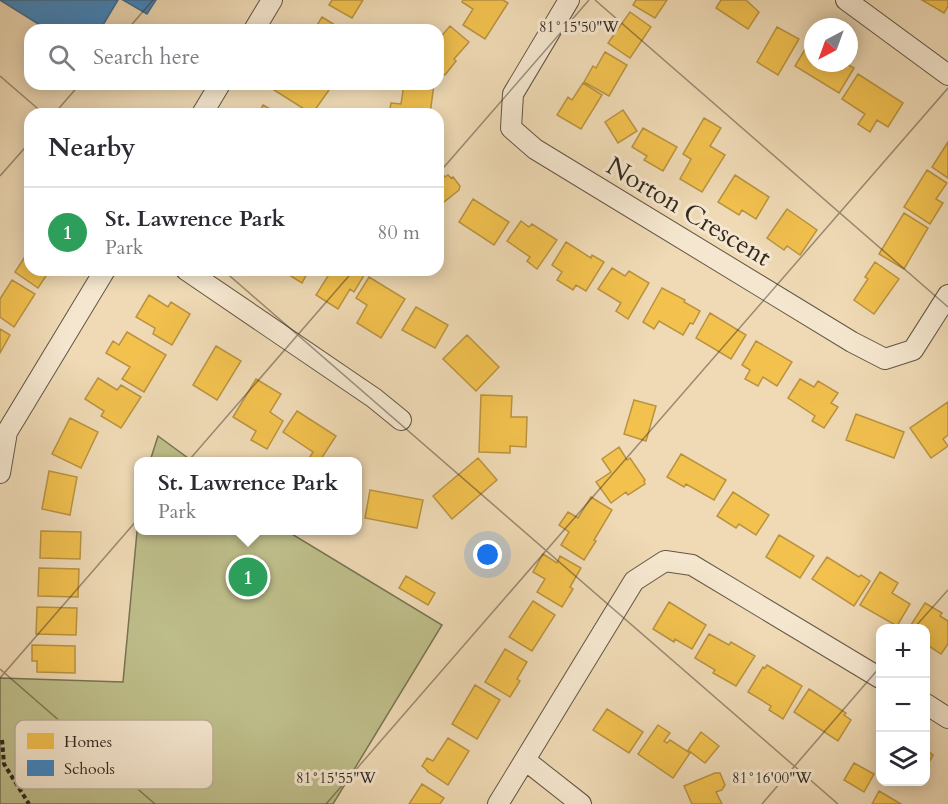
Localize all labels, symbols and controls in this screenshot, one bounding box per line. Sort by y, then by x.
text: 81°15'50"W [539,17,619,37]
north arrow [804,18,858,72]
search box [24,24,444,90]
icon: search [45,41,78,74]
text: Search here [93,42,200,72]
text: Nearby [48,130,136,165]
street label: Norton Crescent [600,148,778,274]
text: St. Lawrence Park [105,204,285,234]
text: 1 [62,219,73,246]
text: 80 m [377,219,420,246]
text: Park [105,234,143,261]
popup [134,457,362,535]
text: St. Lawrence Park [158,468,338,498]
text: Park [158,498,196,525]
your location [473,540,502,569]
pin: 1 [228,554,268,600]
map controls [876,624,930,786]
button: + [876,624,930,678]
button: − [876,678,930,732]
legend [15,720,213,789]
text: Homes [64,731,112,753]
button: layers [876,732,930,786]
text: Schools [64,758,115,780]
text: 81°15'55"W [296,768,376,788]
text: 81°16'00"W [732,768,812,788]

